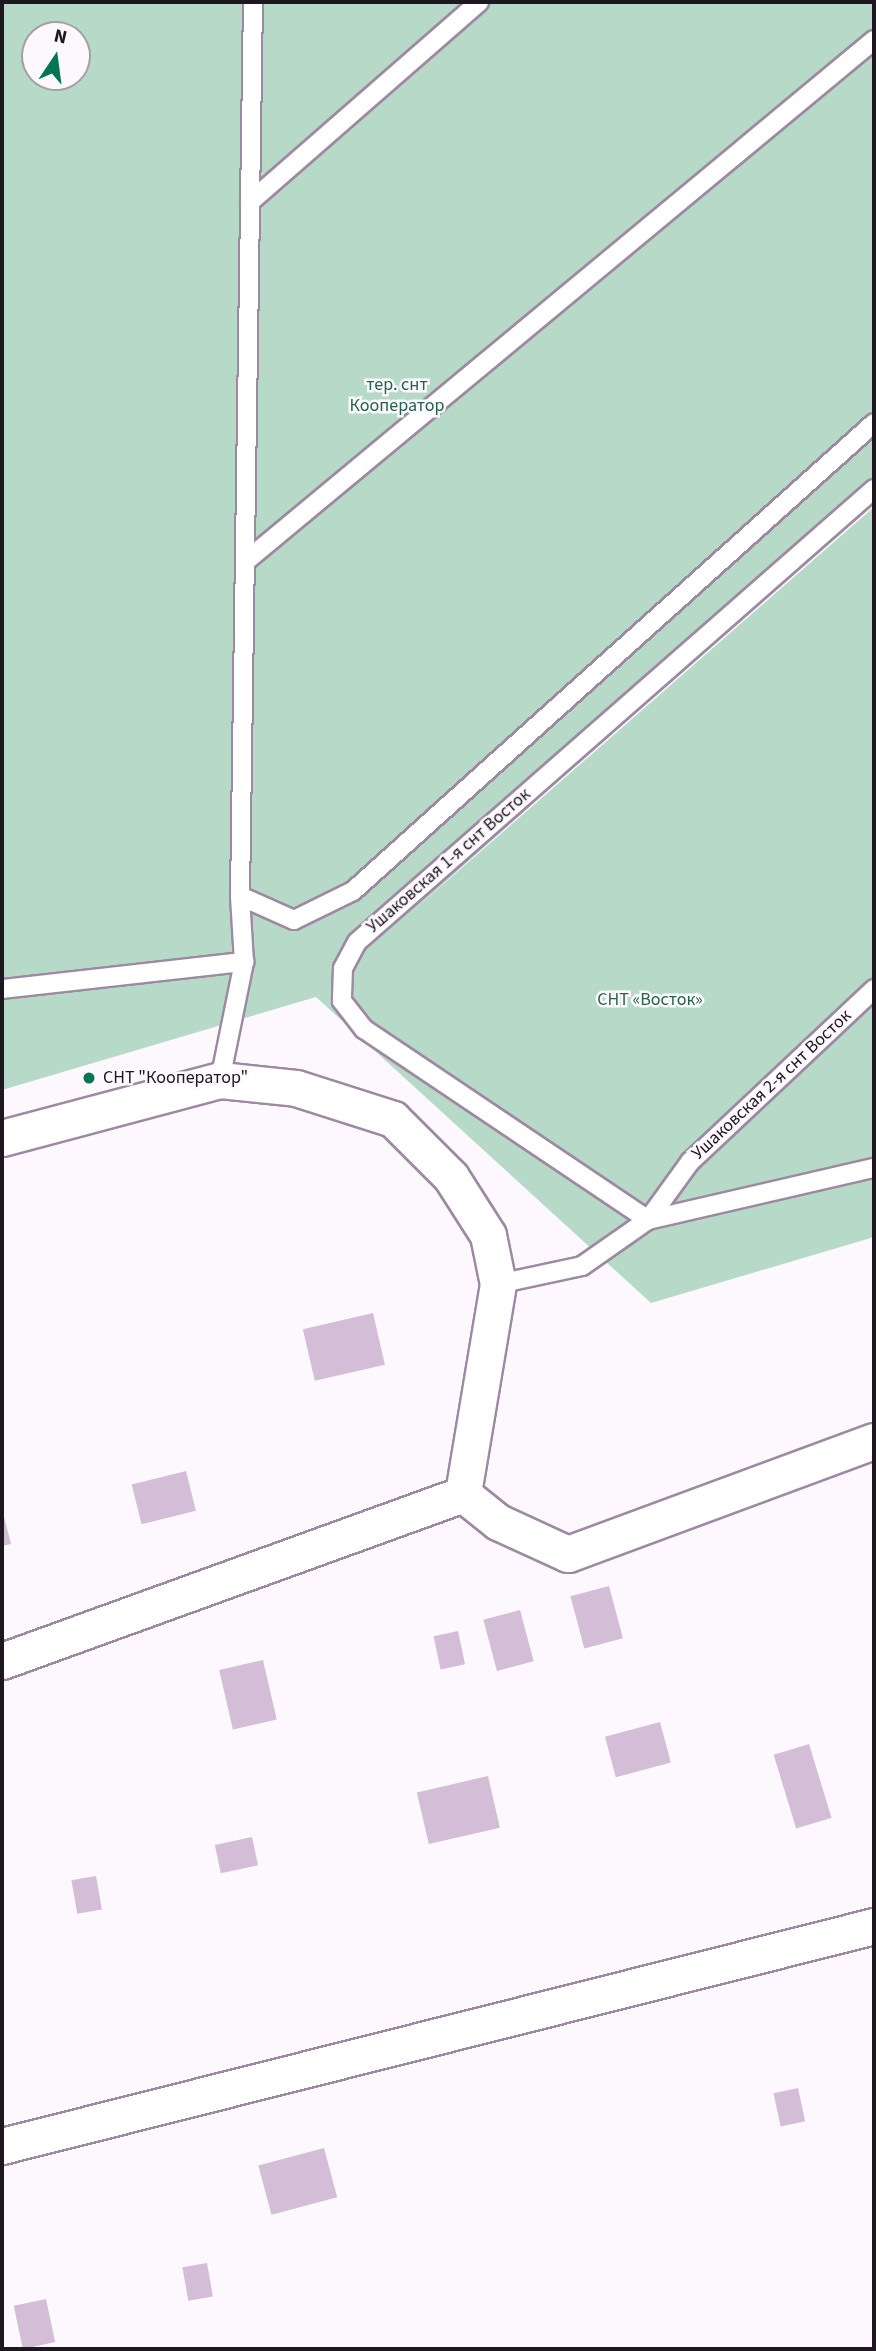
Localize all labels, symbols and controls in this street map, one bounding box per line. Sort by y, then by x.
north arrow [21,21,91,91]
text: N [51,22,70,52]
park label: тер. снт Кооператор [349,375,445,418]
street label: Ушаковская 1-я снт Восток [363,784,535,938]
park label: СНТ «Восток» [597,989,703,1011]
street label: Ушаковская 2-я снт Восток [688,1005,856,1165]
place label: СНТ "Кооператор" [103,1067,248,1089]
marker: СНТ "Кооператор" [81,1070,97,1086]

